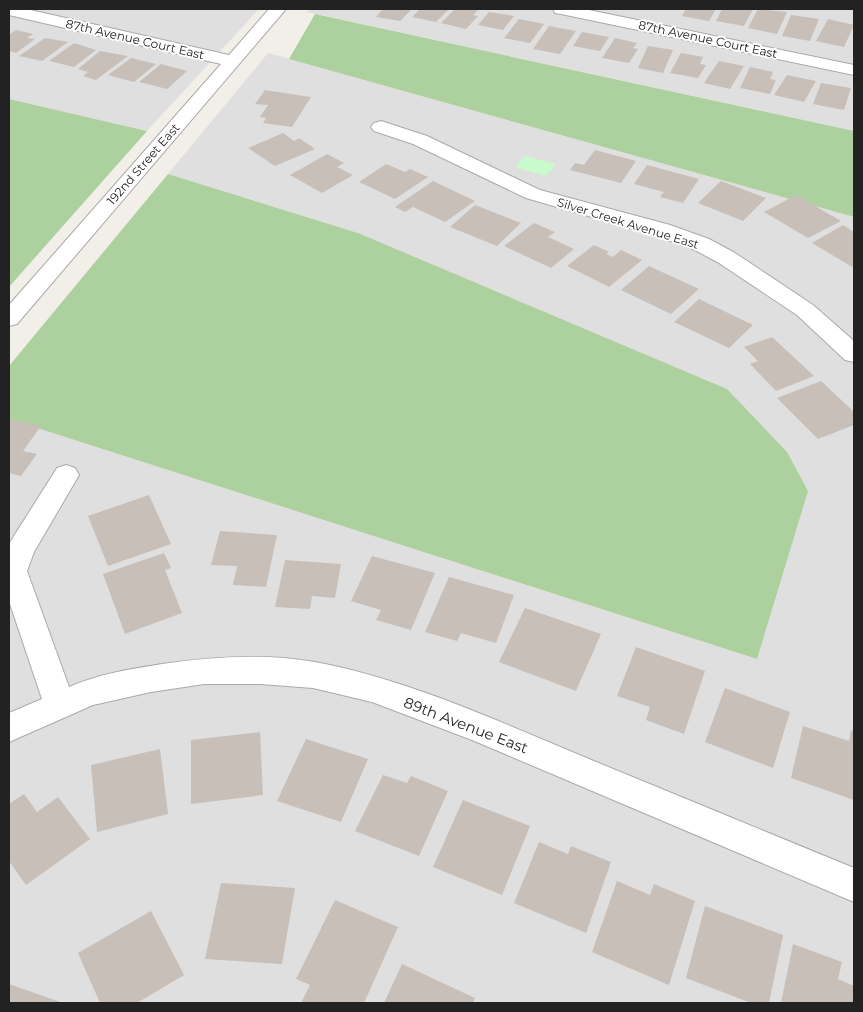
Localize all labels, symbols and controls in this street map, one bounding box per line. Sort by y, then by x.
street label: 87th Avenue Court East [64,16,206,62]
street label: 87th Avenue Court East [637,17,779,61]
street label: 192nd Street East [104,120,183,208]
street label: Silver Creek Avenue East [555,194,701,252]
street label: 89th Avenue East [401,693,531,757]

